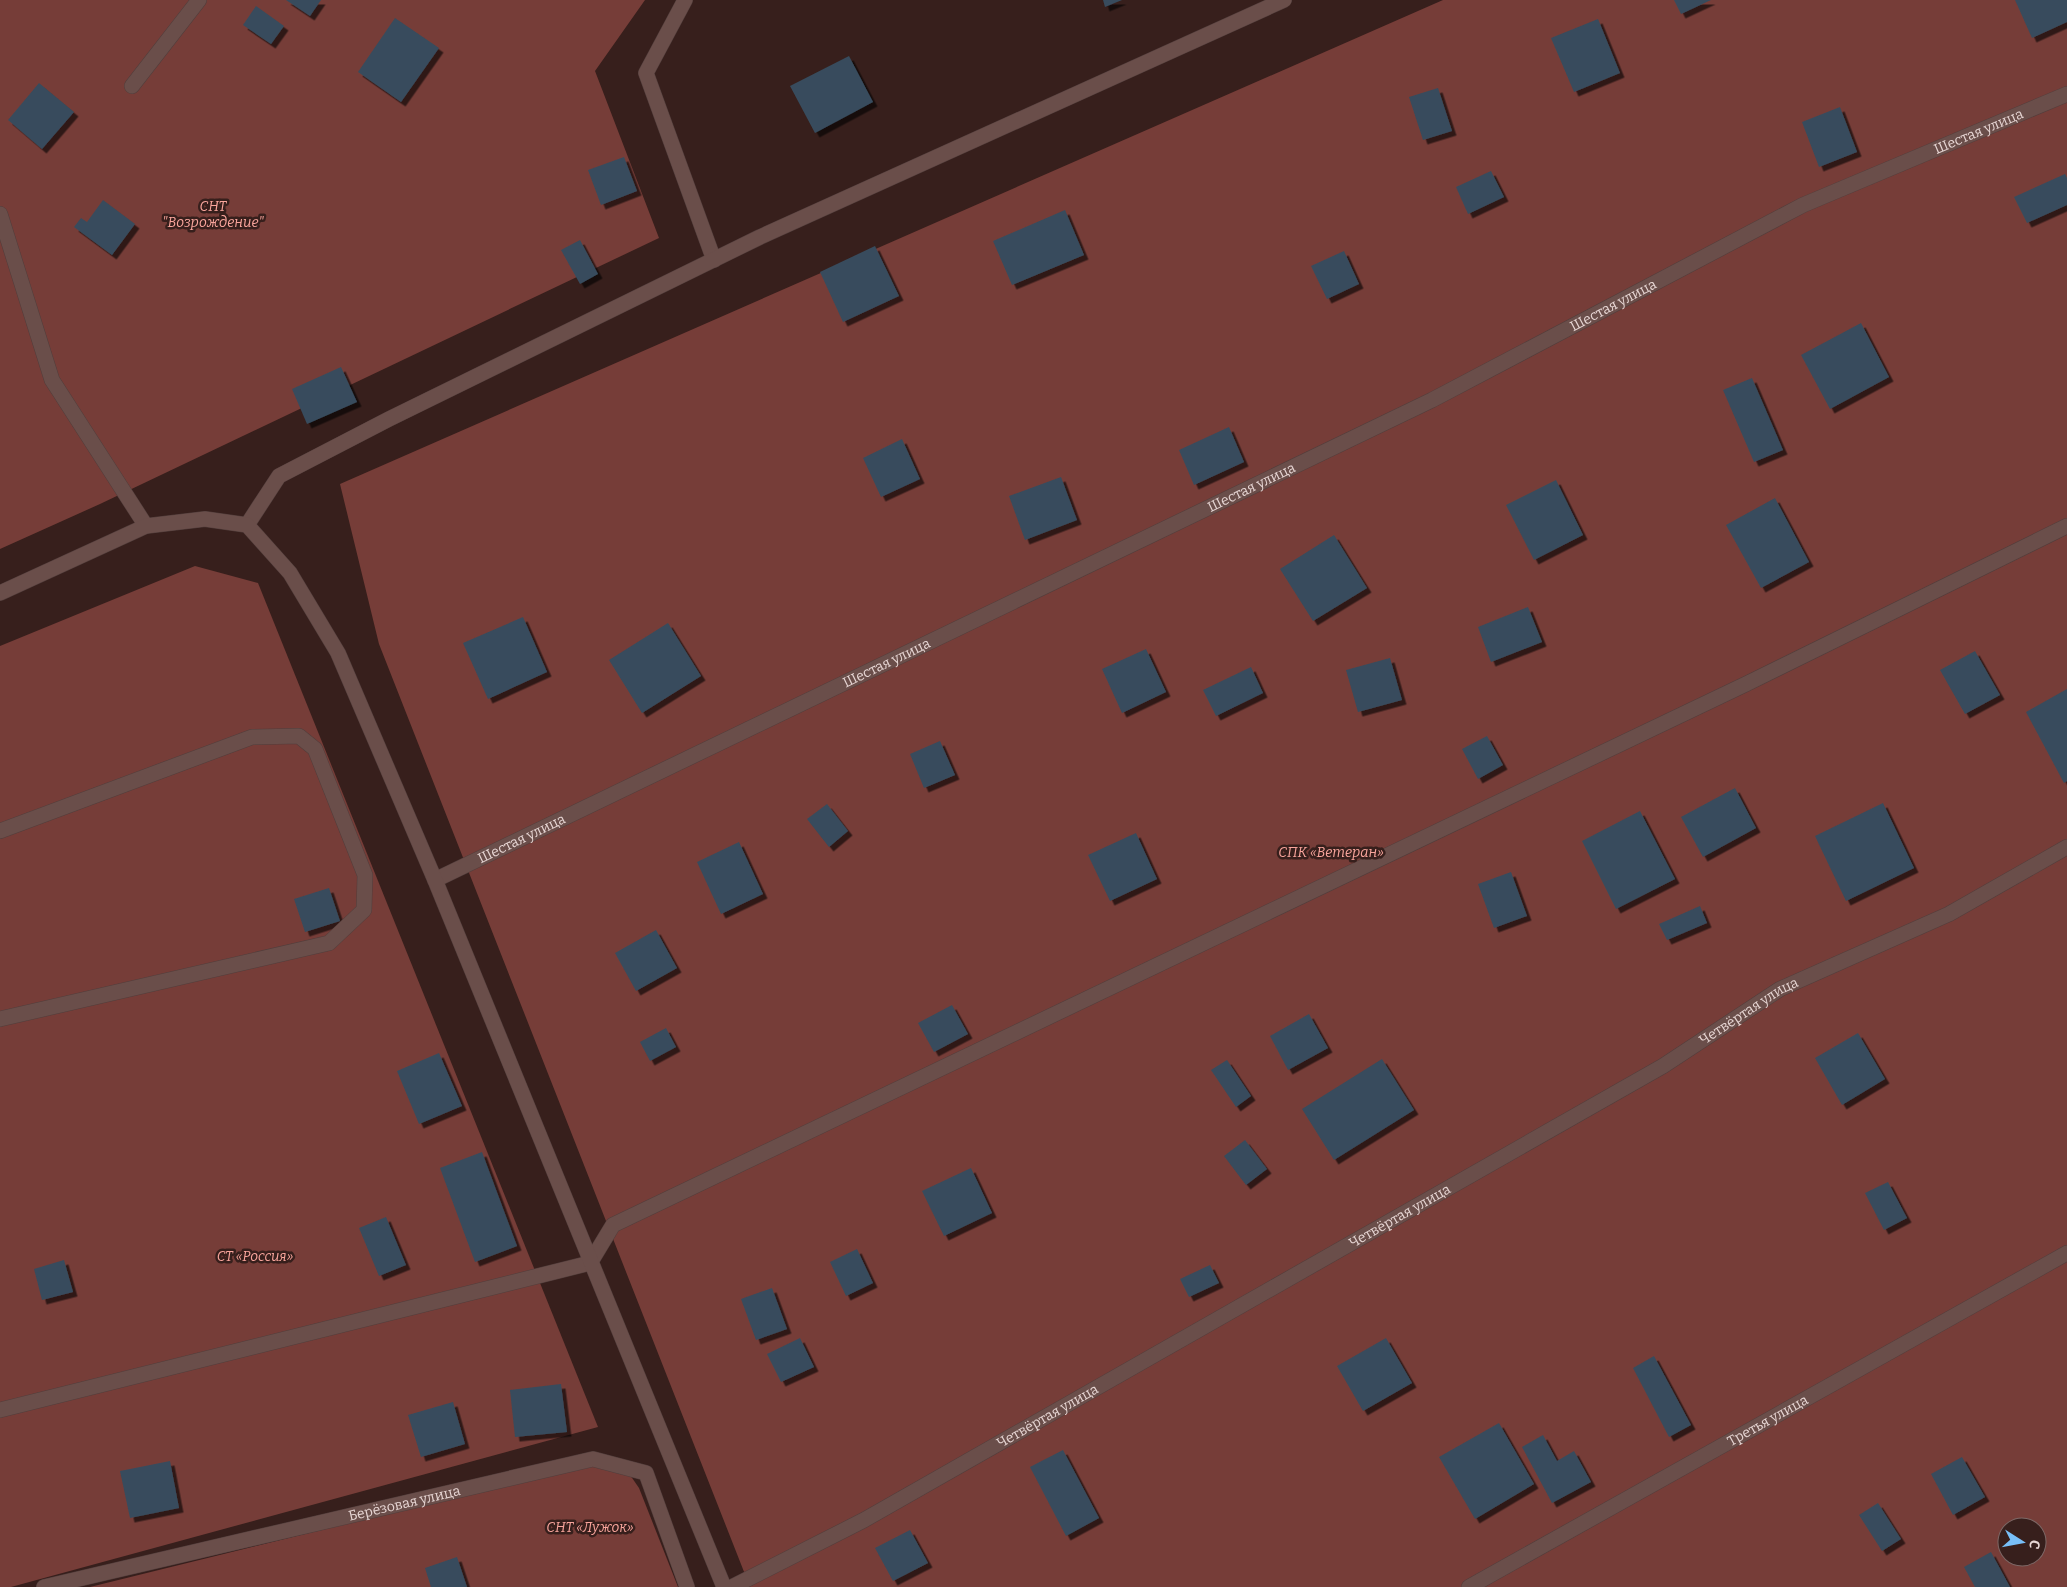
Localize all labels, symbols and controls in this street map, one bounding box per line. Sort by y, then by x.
street label: Шестая улица [1931,105,2026,158]
park label: СНТ "Возрождение" [162,198,264,231]
street label: Шестая улица [1567,275,1660,335]
street label: Шестая улица [1205,459,1298,516]
street label: Шестая улица [840,635,933,691]
street label: Шестая улица [475,810,569,867]
park label: СПК «Ветеран» [1278,844,1384,861]
street label: Четвёртая улица [1696,974,1801,1049]
street label: Четвёртая улица [1346,1180,1454,1252]
park label: СТ «Россия» [217,1248,293,1265]
street label: Четвёртая улица [994,1380,1102,1452]
street label: Третья улица [1725,1391,1811,1450]
street label: Берёзовая улица [347,1482,462,1525]
north arrow [1997,1517,2047,1567]
park label: СНТ «Лужок» [546,1519,634,1536]
text: С [2025,1538,2043,1550]

